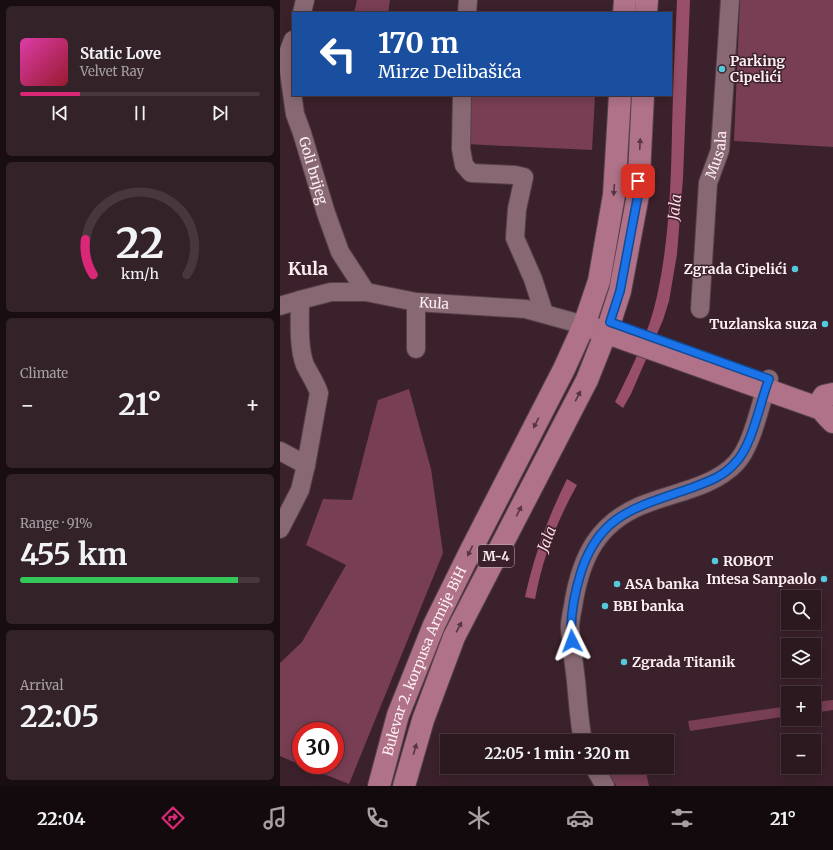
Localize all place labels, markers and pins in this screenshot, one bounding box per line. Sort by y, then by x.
place label: Parking Cipelići [730,52,785,86]
marker: Parking Cipelići [717,64,727,74]
pin [621,164,655,198]
place label: Zgrada Cipelići [684,260,787,278]
marker: Zgrada Cipelići [790,264,800,274]
place label: Tuzlanska suza [709,315,817,333]
marker: Tuzlanska suza [820,319,830,329]
place label: ROBOT [723,552,773,570]
marker: ROBOT [710,556,720,566]
place label: Intesa Sanpaolo [706,570,816,588]
marker: Intesa Sanpaolo [819,574,829,584]
place label: ASA banka [624,575,700,593]
marker: ASA banka [612,579,622,589]
place label: BBI banka [613,597,684,615]
marker: BBI banka [600,601,610,611]
place label: Zgrada Titanik [632,653,736,671]
marker: Zgrada Titanik [619,657,629,667]

